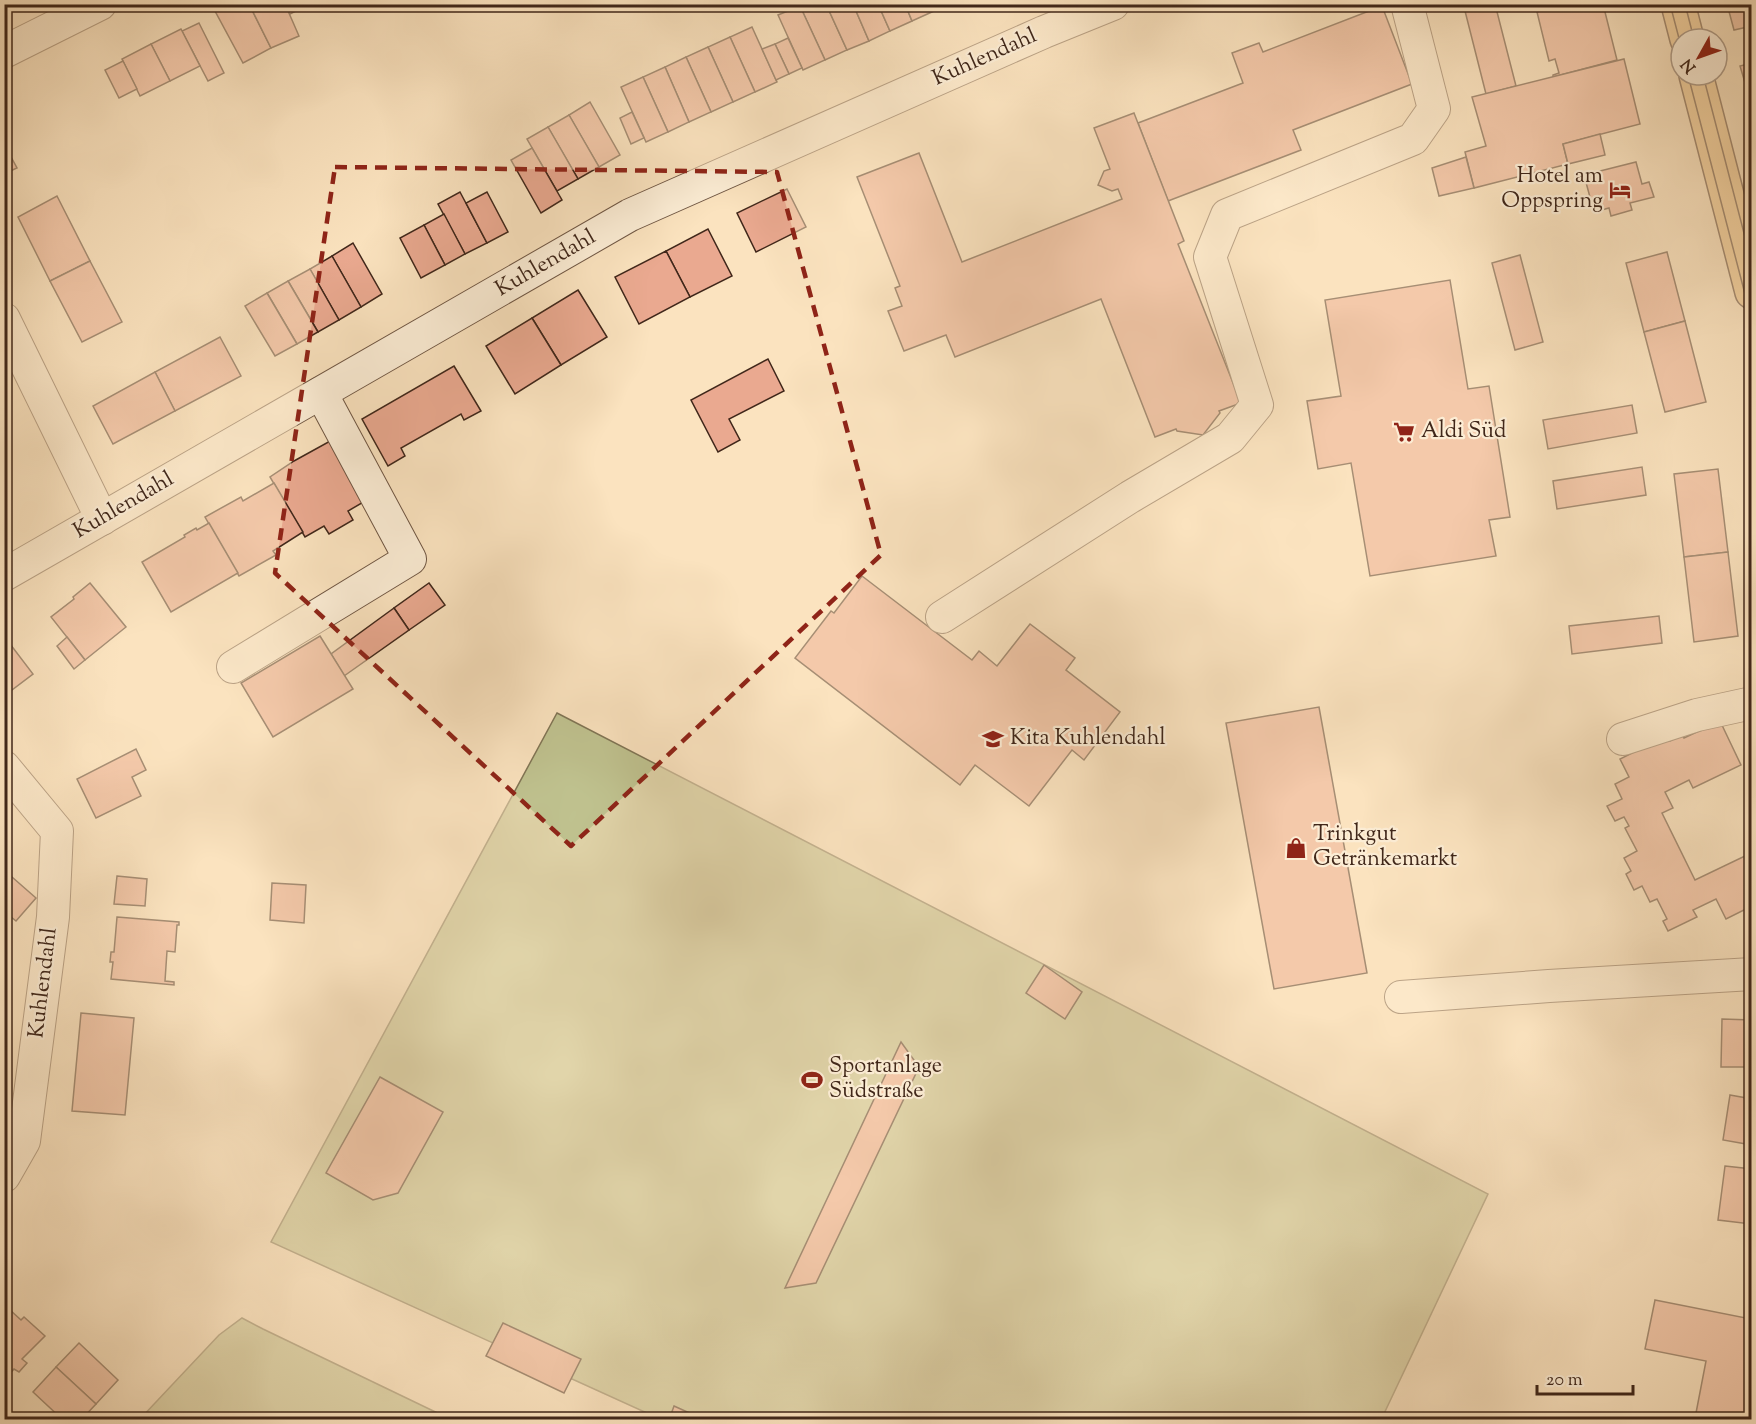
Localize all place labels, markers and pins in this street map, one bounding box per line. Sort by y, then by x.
place label: Hotel am Oppspring [1501,161,1603,218]
hotel icon: Hotel am Oppspring [1608,178,1632,202]
place label: Aldi Süd [1421,416,1506,448]
supermarket icon: Aldi Süd [1392,420,1416,444]
place label: Kita Kuhlendahl [1010,723,1166,755]
school or university icon: Kita Kuhlendahl [981,727,1005,751]
place label: Trinkgut Getränkemarkt [1313,819,1458,876]
shop icon: Trinkgut Getränkemarkt [1284,836,1308,860]
place label: Sportanlage Südstraße [829,1051,942,1108]
sports icon: Sportanlage Südstraße [800,1068,824,1092]

